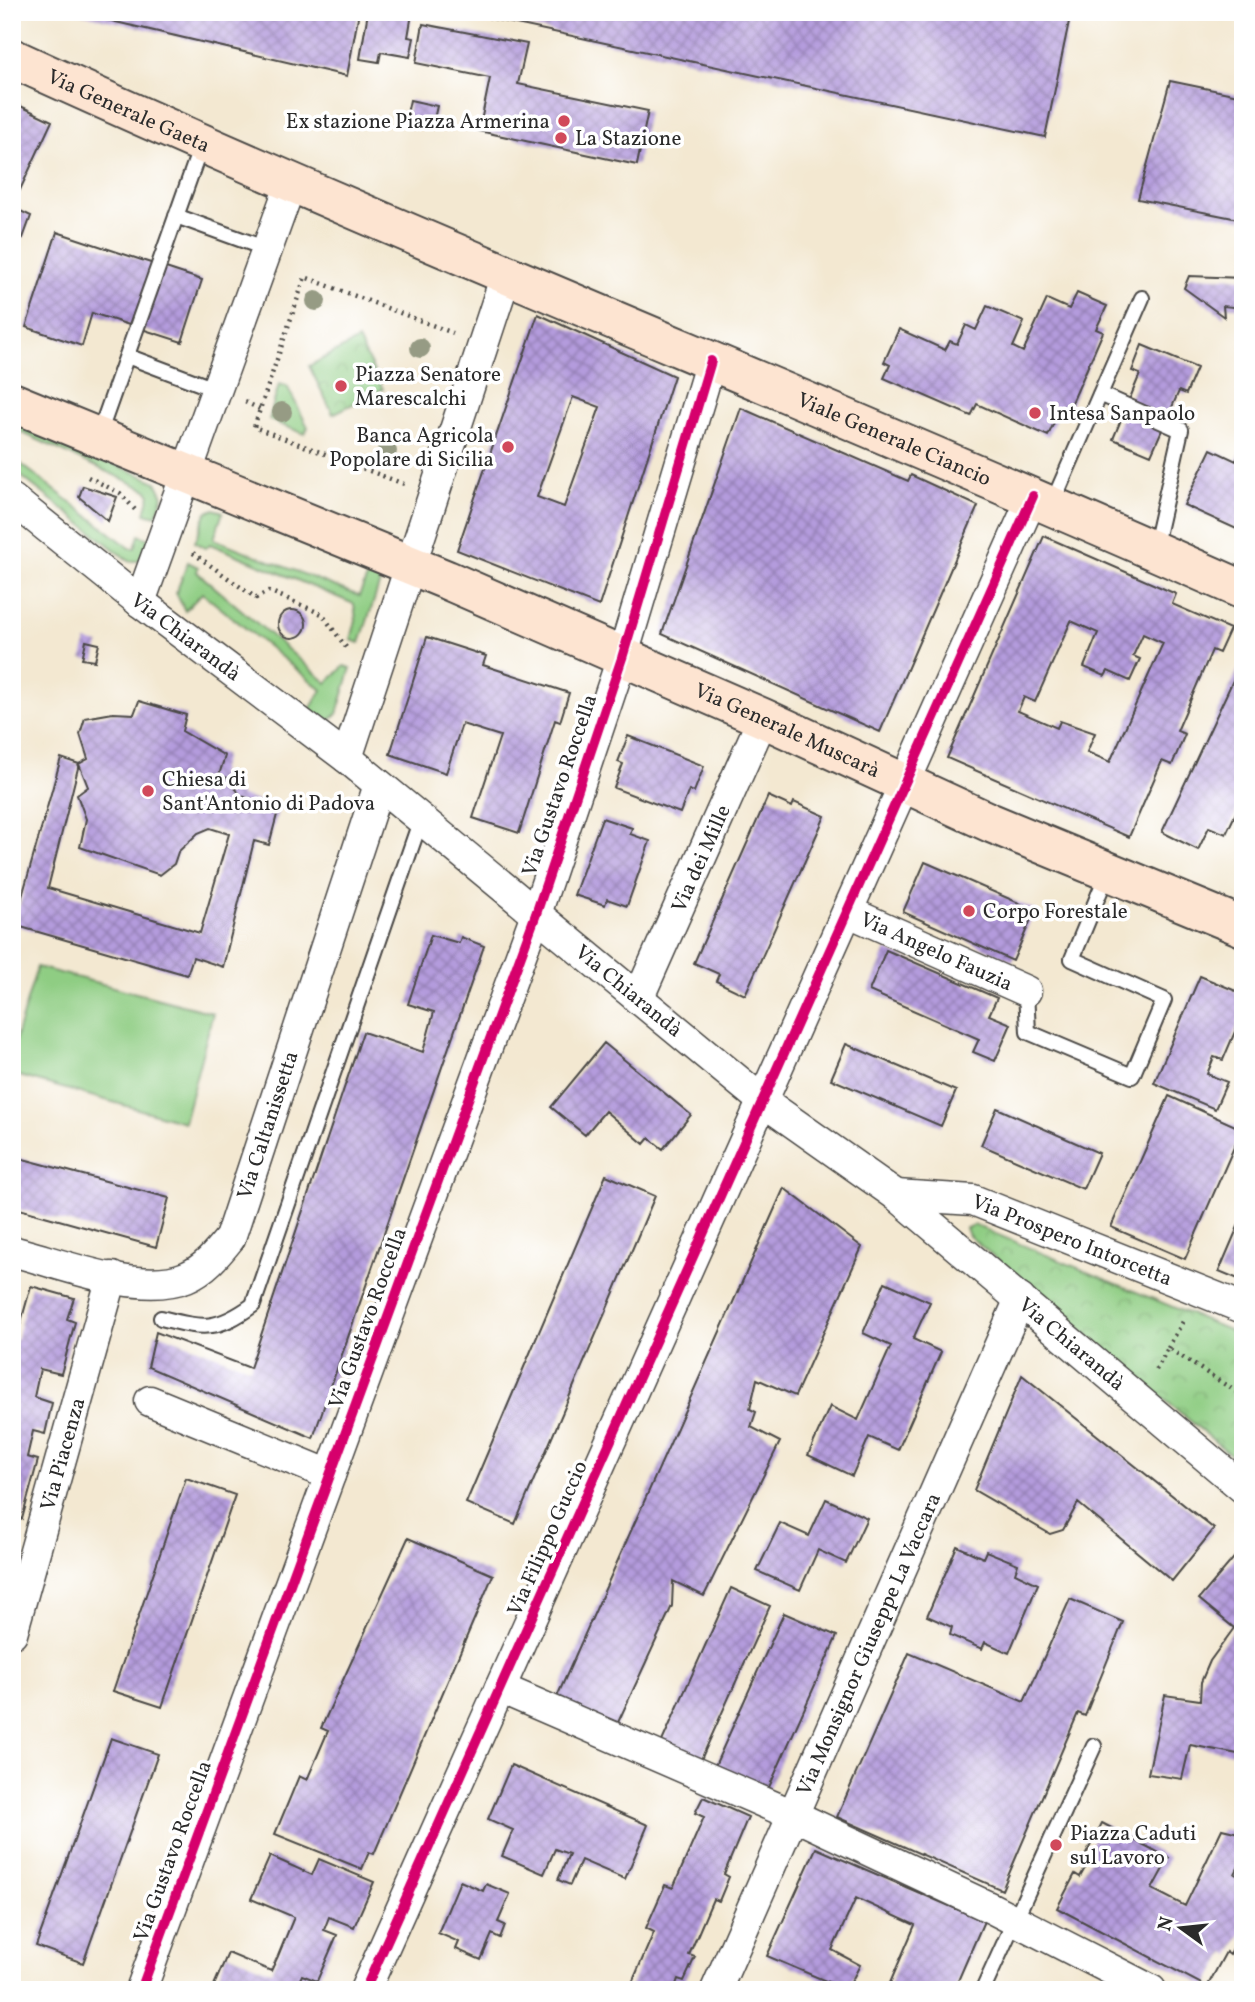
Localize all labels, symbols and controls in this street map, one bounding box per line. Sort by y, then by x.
street label: Via Generale Gaeta [42,63,214,161]
place label: Ex stazione Piazza Armerina [286,108,550,137]
marker: Ex stazione Piazza Armerina [556,113,572,129]
place label: La Stazione [575,125,681,154]
marker: La Stazione [553,130,569,146]
place label: Piazza Senatore Marescalchi [355,361,501,414]
marker: Piazza Senatore Marescalchi [333,378,349,394]
street label: Viale Generale Ciancio [792,386,995,494]
place label: Intesa Sanpaolo [1049,400,1195,429]
marker: Intesa Sanpaolo [1027,405,1043,421]
place label: Banca Agricola Popolare di Sicilia [329,422,494,475]
marker: Banca Agricola Popolare di Sicilia [500,439,516,455]
street label: Via Chiarandà [124,587,246,689]
street label: Via Generale Muscarà [689,677,884,786]
street label: Via Gustavo Roccella [516,691,605,880]
place label: Chiesa di Sant'Antonio di Padova [162,766,375,819]
marker: Chiesa di Sant'Antonio di Padova [140,783,156,799]
street label: Via dei Mille [665,800,739,917]
place label: Corpo Forestale [983,898,1128,927]
marker: Corpo Forestale [961,903,977,919]
street label: Via Angelo Fauzia [855,906,1017,999]
street label: Via Chiarandà [568,939,688,1045]
street label: Via Caltanissetta [231,1048,306,1203]
street label: Via Prospero Intorcetta [967,1188,1176,1294]
street label: Via Gustavo Roccella [322,1224,415,1413]
street label: Via Chiarandà [1011,1291,1131,1398]
street label: Via Piacenza [34,1394,93,1514]
street label: Via Filippo Guccio [501,1456,596,1621]
street label: Via Monsignor Giuseppe La Vaccara [790,1489,949,1801]
street label: Via Gustavo Roccella [127,1757,220,1946]
place label: Piazza Caduti sul Lavoro [1070,1820,1196,1873]
marker: Piazza Caduti sul Lavoro [1048,1837,1064,1853]
north arrow [1146,1894,1216,1964]
text: N [1152,1914,1181,1934]

